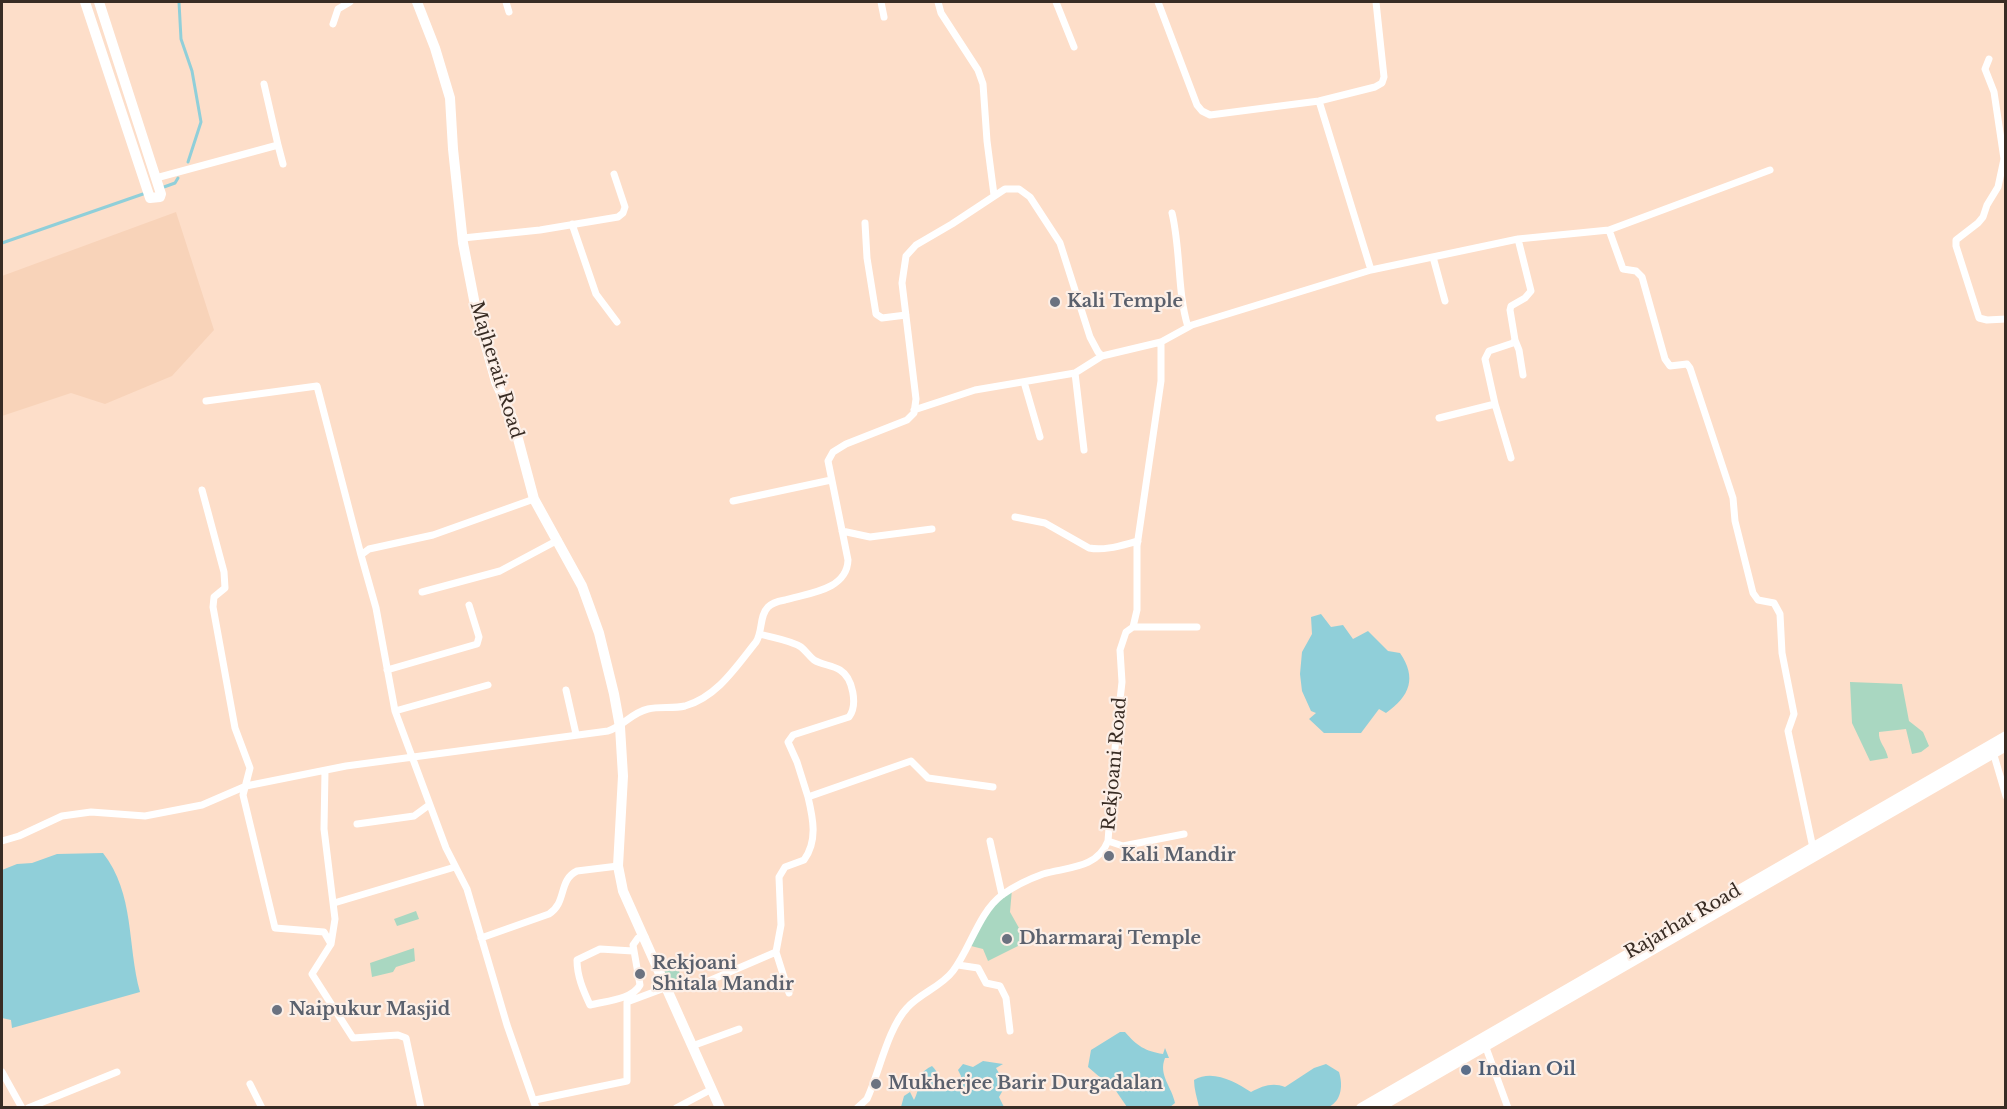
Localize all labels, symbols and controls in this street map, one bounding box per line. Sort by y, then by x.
place label: Kali Temple [1067,291,1183,313]
marker: Kali Temple [1048,295,1062,309]
street label: Majherait Road [465,299,527,441]
street label: Rekjoani Road [1098,696,1132,832]
place label: Kali Mandir [1121,845,1236,867]
marker: Kali Mandir [1102,849,1116,863]
street label: Rajarhat Road [1621,880,1745,964]
place label: Dharmaraj Temple [1019,928,1201,950]
marker: Dharmaraj Temple [1000,932,1014,946]
place label: Rekjoani Shitala Mandir [652,953,794,996]
marker: Rekjoani Shitala Mandir [633,967,647,981]
place label: Naipukur Masjid [289,999,450,1021]
marker: Naipukur Masjid [270,1003,284,1017]
place label: Indian Oil [1478,1059,1576,1081]
marker: Indian Oil [1459,1063,1473,1077]
place label: Mukherjee Barir Durgadalan [888,1073,1163,1095]
marker: Mukherjee Barir Durgadalan [869,1077,883,1091]

